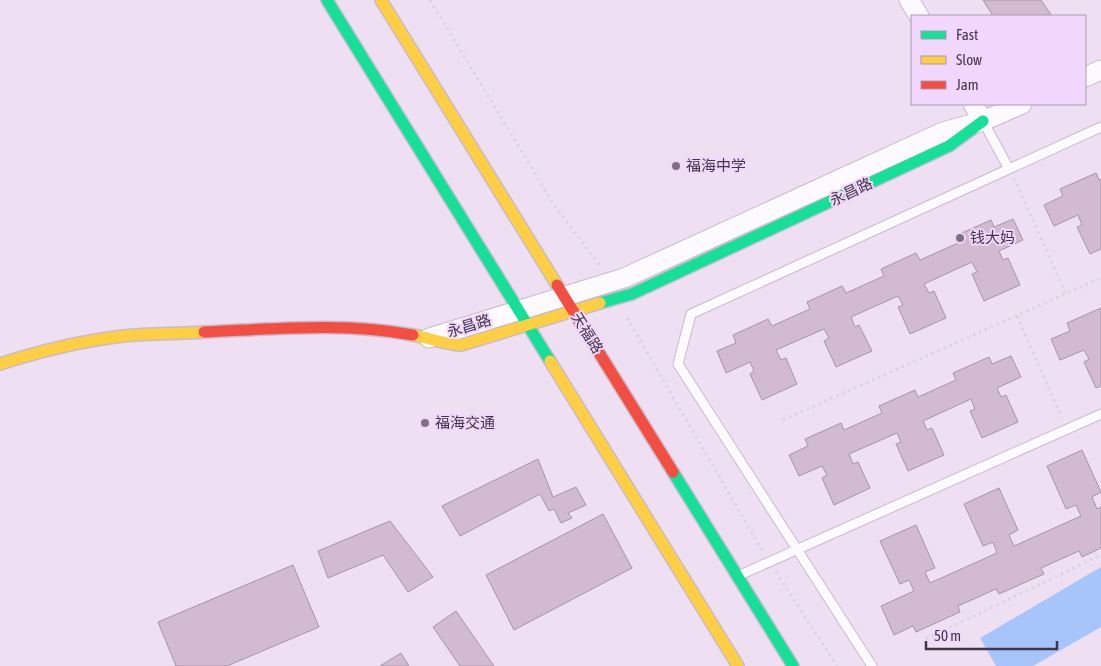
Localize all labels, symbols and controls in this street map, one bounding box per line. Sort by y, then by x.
legend [911,15,1086,105]
text: Fast [956,26,978,43]
text: Slow [956,51,982,68]
text: Jam [956,76,979,93]
place label: 福海中学 [686,157,746,174]
marker: 福海中学 [670,160,682,172]
street label: 永昌路 [827,174,875,209]
place label: 钱大妈 [970,229,1015,246]
marker: 钱大妈 [954,232,966,244]
street label: 天福路 [568,309,607,356]
street label: 永昌路 [445,311,493,340]
place label: 福海交通 [435,414,495,431]
marker: 福海交通 [419,417,431,429]
scale bar [926,618,1057,650]
text: 50 m [934,627,961,644]

